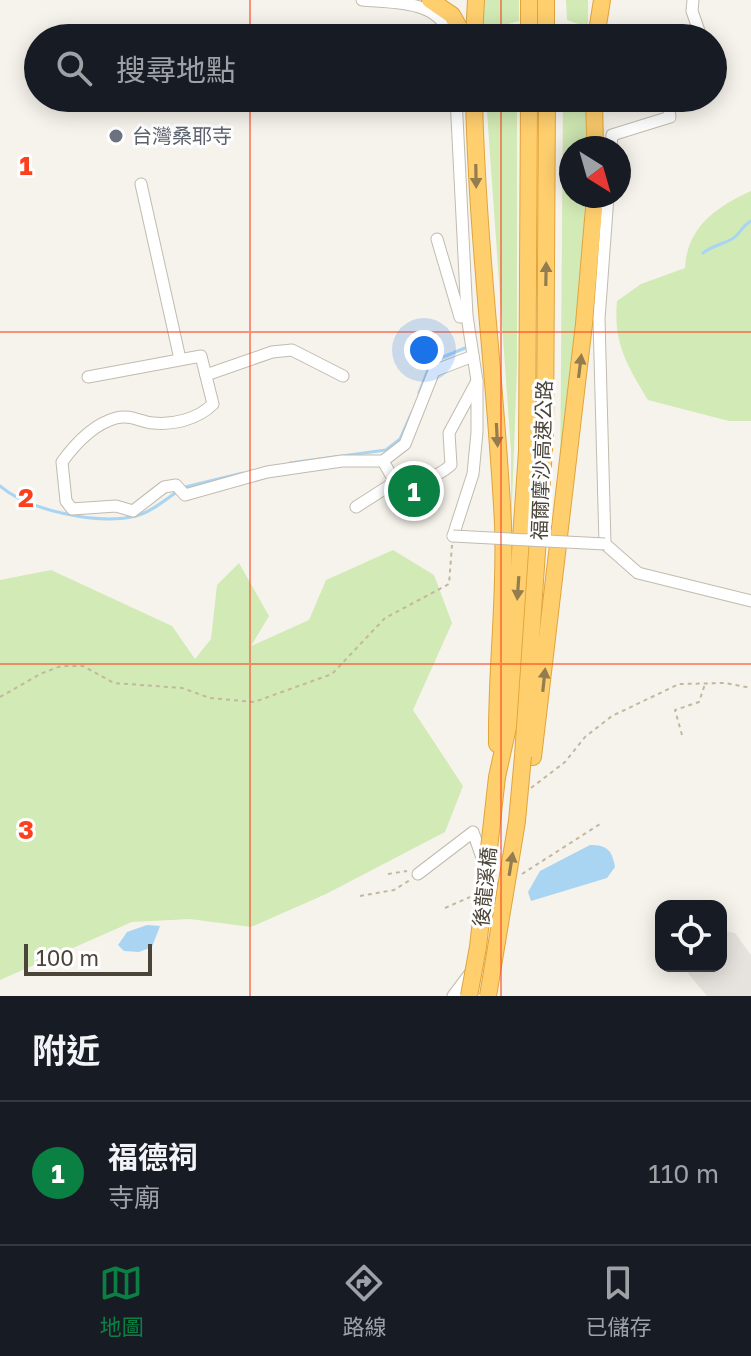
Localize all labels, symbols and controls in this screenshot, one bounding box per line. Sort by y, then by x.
search box [24,24,727,112]
icon: search [52,46,96,90]
text: 搜尋地點 [116,52,236,88]
place label: 台灣桑耶寺 [132,123,232,147]
marker: 台灣桑耶寺 [107,127,125,145]
north arrow [559,136,631,208]
text: 1 [19,150,33,181]
one-way arrow [469,164,482,189]
one-way arrow [540,261,553,286]
your location [404,330,444,370]
one-way arrow [573,353,586,378]
street label: 福爾摩沙高速公路 [526,380,556,540]
one-way arrow [491,423,504,448]
pin: 1 [388,461,440,521]
text: 2 [18,482,34,513]
one-way arrow [511,576,524,601]
one-way arrow [538,667,551,692]
text: 3 [18,814,34,845]
street label: 後龍溪橋 [468,846,500,928]
one-way arrow [505,851,517,876]
map controls [655,900,727,972]
button: locate [655,900,727,972]
scale bar [24,940,152,976]
text: 100 m [36,944,99,971]
text: 附近 [32,1030,100,1070]
text: 福德祠 [108,1139,198,1175]
text: 1 [51,1158,65,1189]
text: 110 m [648,1158,719,1189]
text: 寺廟 [108,1182,160,1213]
tab: 地圖 [99,1261,144,1341]
tab: 路線 [342,1261,387,1341]
tab: 已儲存 [585,1261,652,1341]

